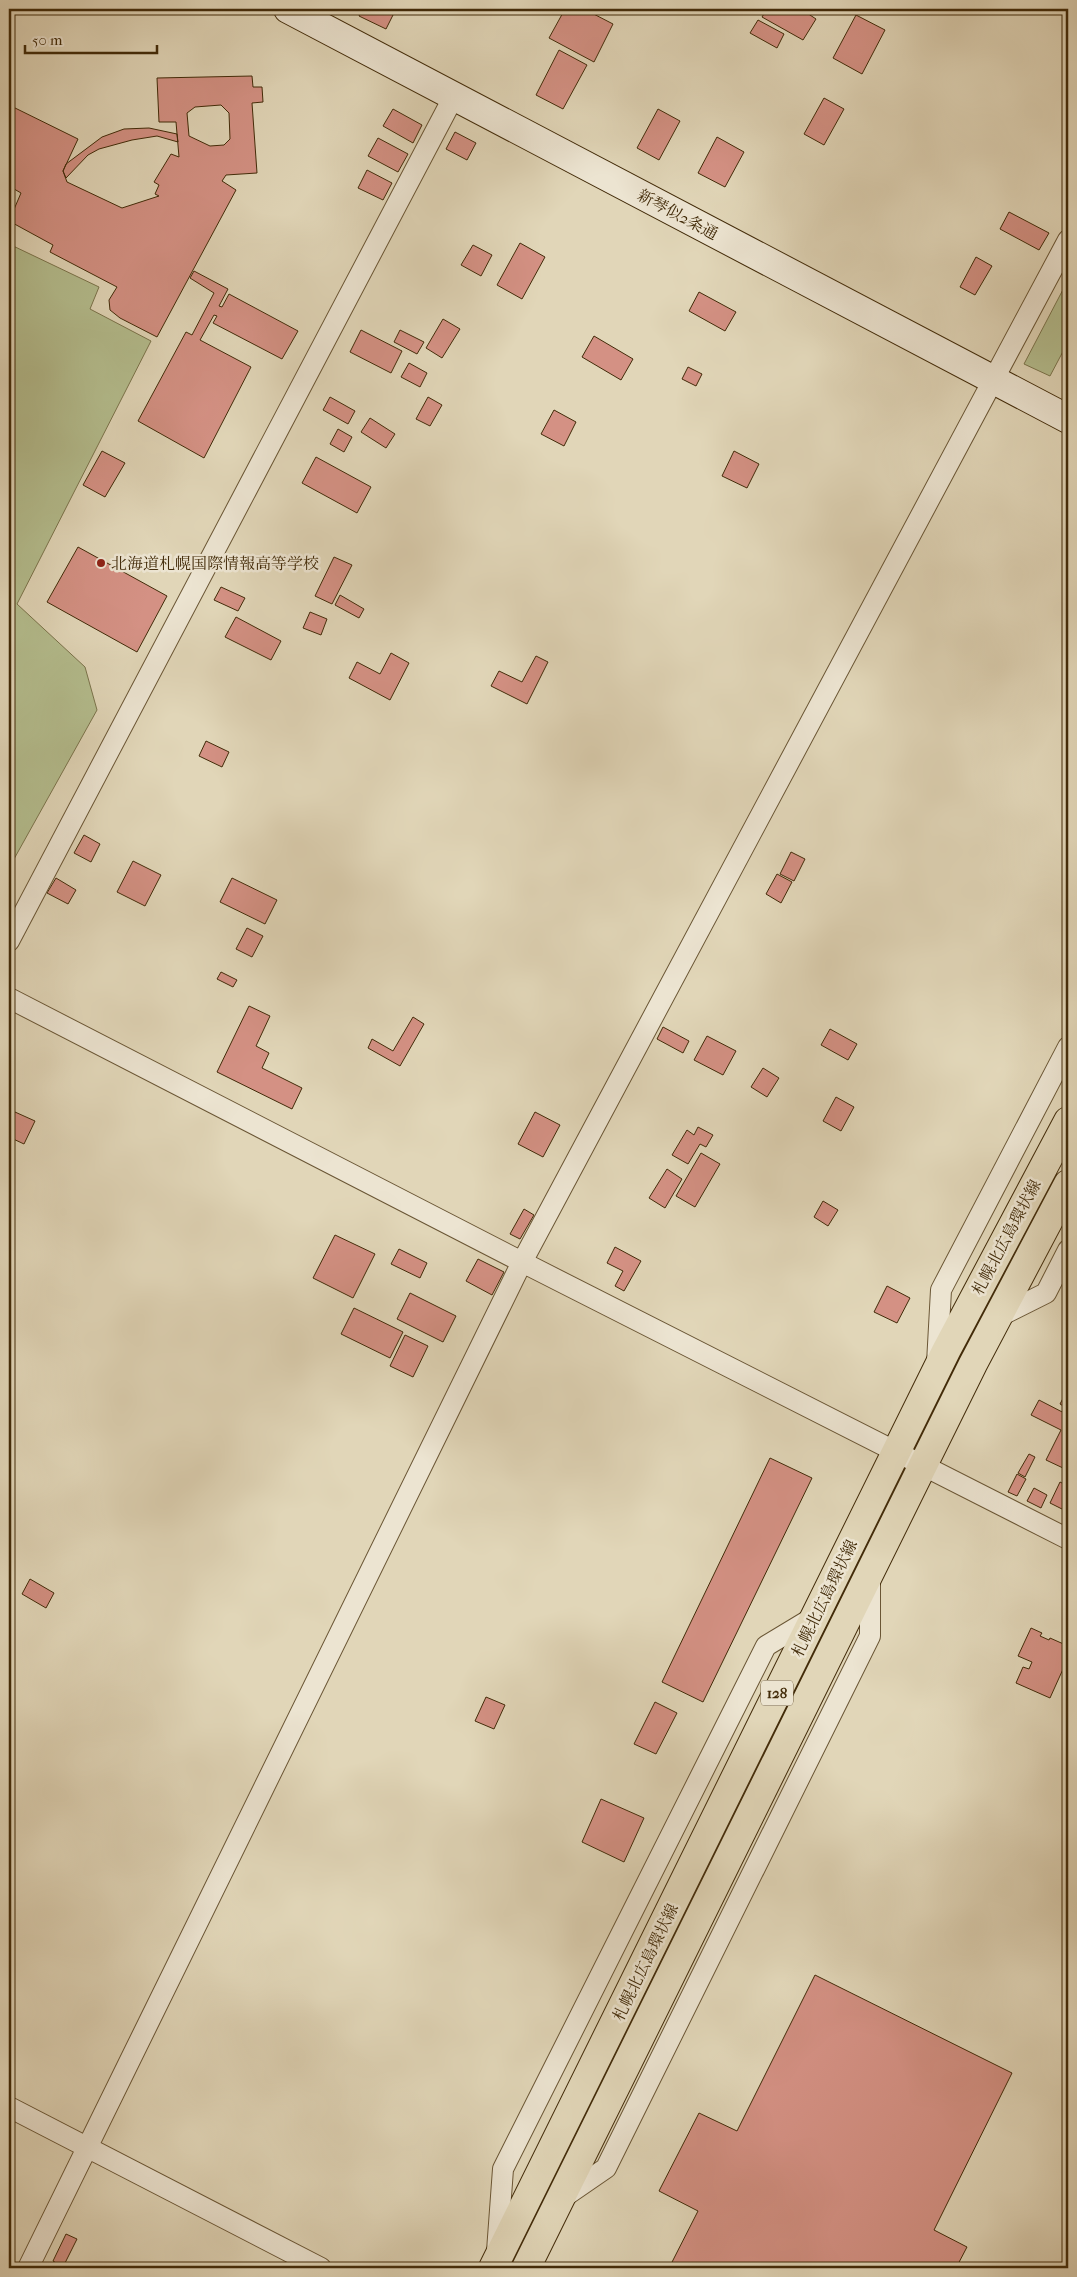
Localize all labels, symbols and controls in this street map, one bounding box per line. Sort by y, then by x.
scale bar [25,22,158,54]
text: 50 m [32,31,63,49]
street label: 新琴似2条通 [634,185,721,244]
place label: 北海道札幌国際情報高等学校 [111,554,319,573]
marker: 北海道札幌国際情報高等学校 [95,557,107,569]
street label: 札幌北広島環状線 [968,1176,1045,1298]
street label: 札幌北広島環状線 [788,1537,861,1660]
road number: 128 [761,1680,793,1706]
street label: 札幌北広島環状線 [609,1901,682,2024]

